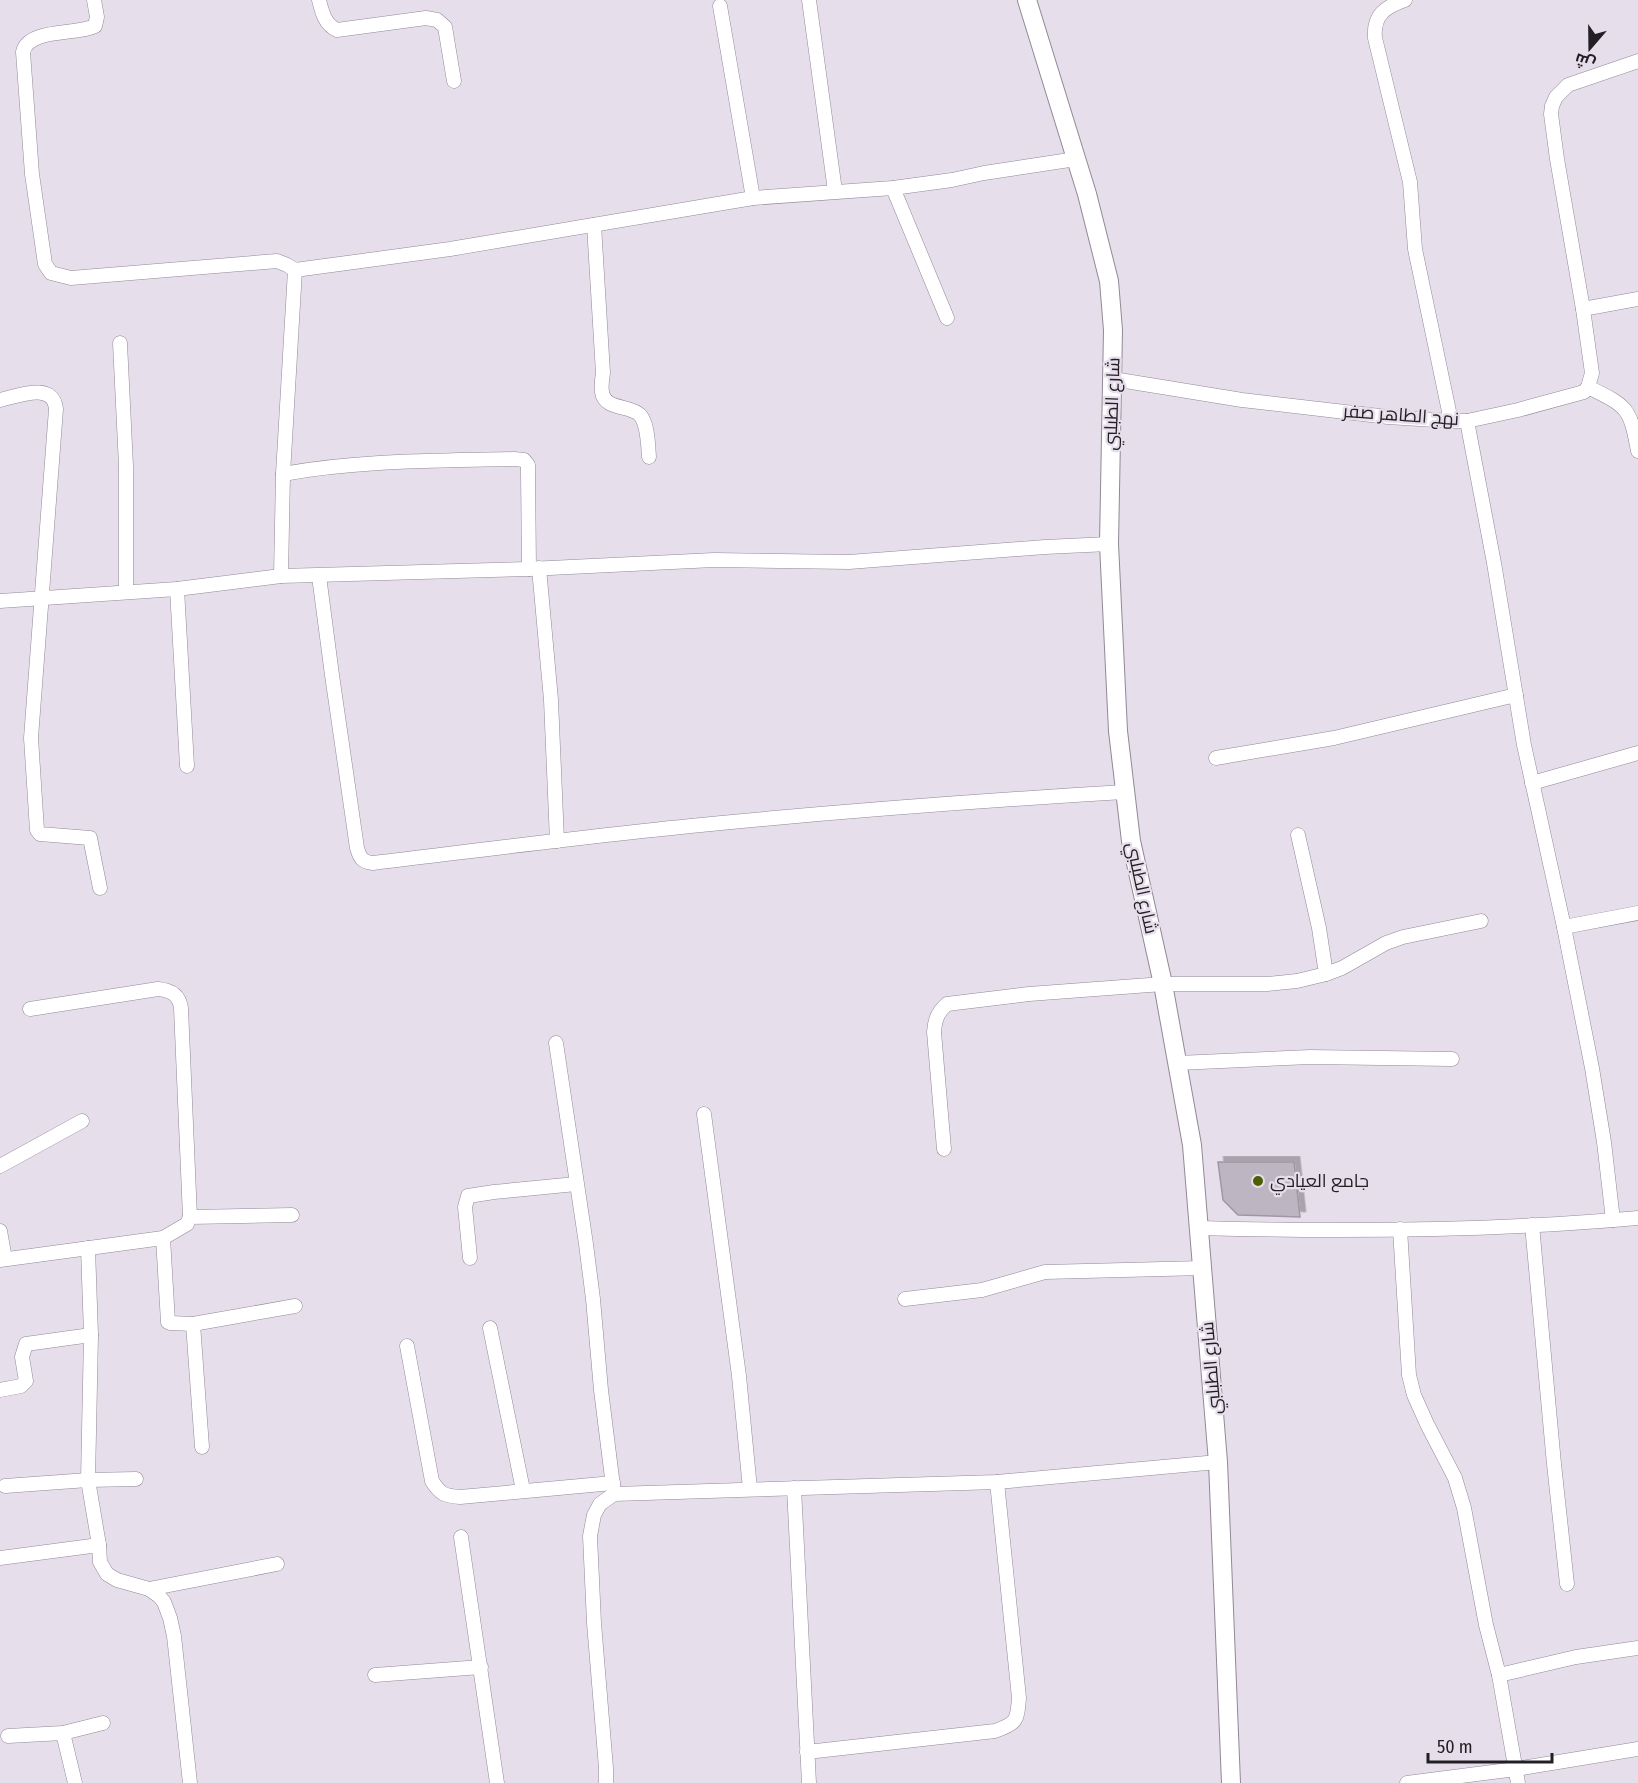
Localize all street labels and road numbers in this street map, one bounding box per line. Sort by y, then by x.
street label: شارع الطبلبي [1099,357,1128,451]
street label: نهج الطاهر صفر [1341,400,1460,431]
street label: شارع الطبلبي [1119,840,1162,936]
street label: شارع الطبلبي [1196,1320,1229,1415]

